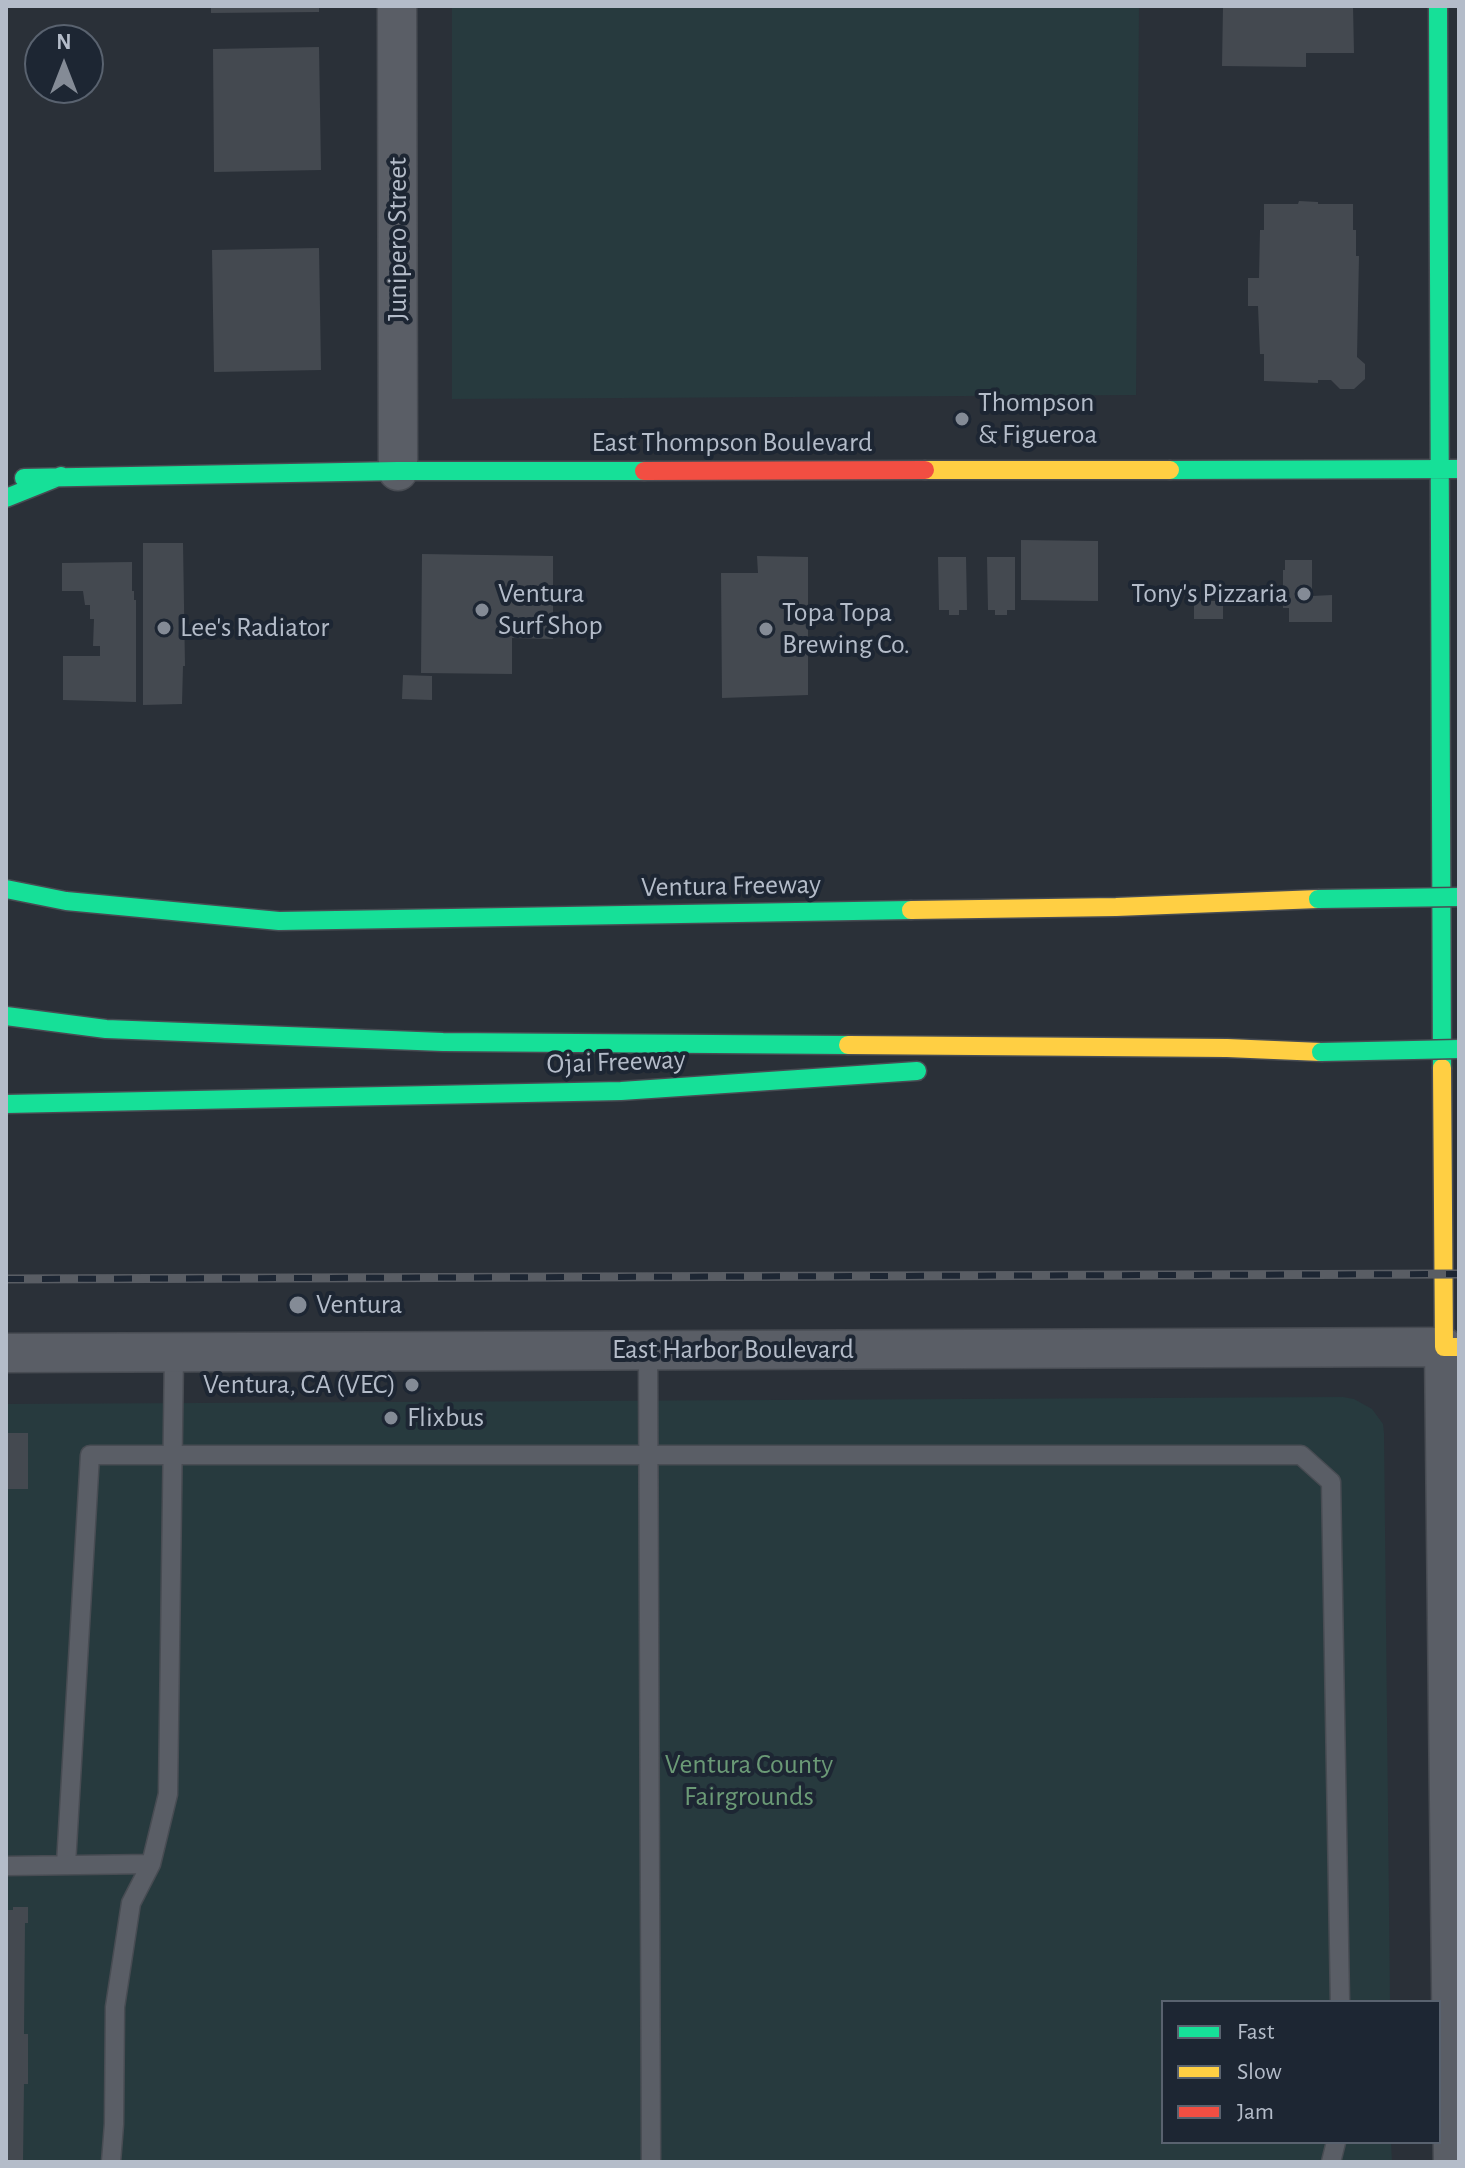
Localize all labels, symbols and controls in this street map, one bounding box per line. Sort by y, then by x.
north arrow [24,24,104,104]
text: N [56,31,72,53]
street label: Junipero Street [381,157,415,321]
place label: Thompson & Figueroa [978,386,1097,452]
marker: Thompson & Figueroa [953,410,971,428]
street label: East Thompson Boulevard [592,426,872,460]
place label: Ventura Surf Shop [498,577,603,643]
place label: Tony's Pizzaria [1131,577,1288,611]
marker: Tony's Pizzaria [1295,585,1313,603]
place label: Topa Topa Brewing Co. [782,596,910,662]
marker: Ventura Surf Shop [473,601,491,619]
place label: Lee's Radiator [180,611,329,645]
marker: Lee's Radiator [155,619,173,637]
marker: Topa Topa Brewing Co. [757,620,775,638]
street label: Ventura Freeway [641,868,821,904]
street label: Ojai Freeway [546,1043,686,1081]
place label: Ventura [316,1288,403,1322]
marker: Ventura [287,1294,309,1316]
street label: East Harbor Boulevard [612,1333,854,1367]
place label: Ventura, CA (VEC) [203,1368,396,1402]
marker: Ventura, CA (VEC) [403,1376,421,1394]
place label: Flixbus [407,1401,484,1435]
marker: Flixbus [382,1409,400,1427]
park label: Ventura County Fairgrounds [665,1748,833,1814]
legend [1161,2000,1441,2144]
text: Fast [1237,2020,1274,2044]
text: Slow [1237,2060,1282,2084]
text: Jam [1237,2100,1274,2124]

